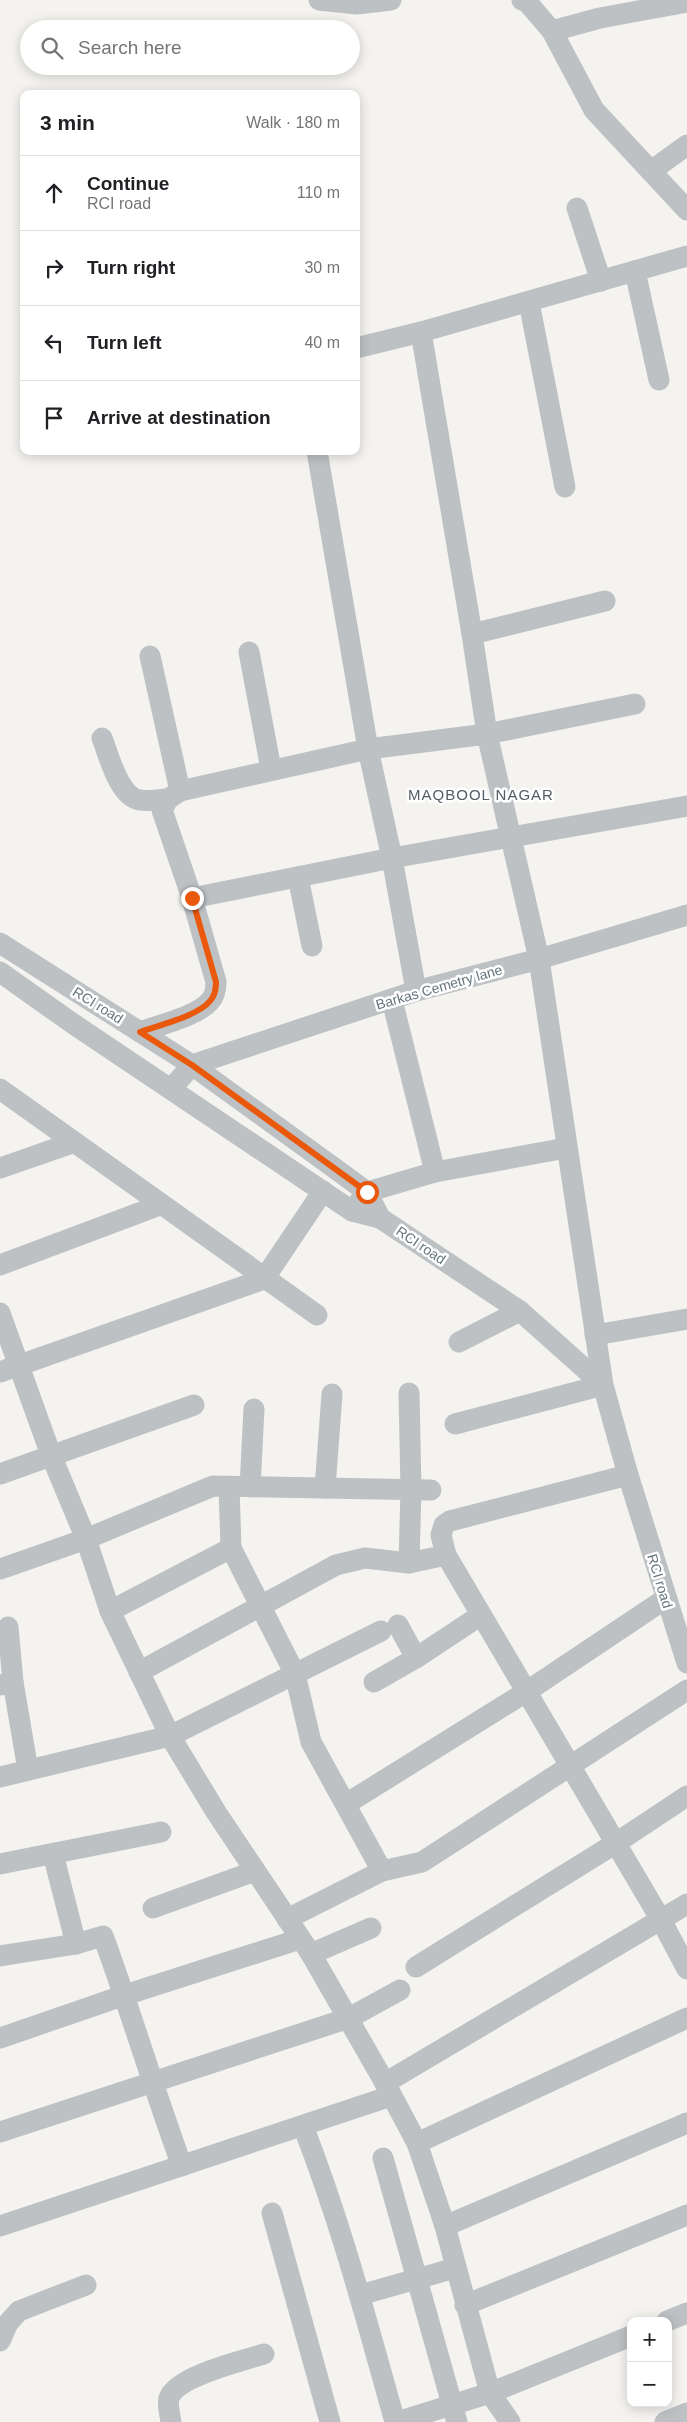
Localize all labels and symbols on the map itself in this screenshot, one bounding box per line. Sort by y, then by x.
district label: MAQBOOL NAGAR [408,786,554,803]
route end [181,887,204,910]
street label: Barkas Cemetry lane [374,961,504,1013]
street label: RCI road [70,983,126,1027]
route start [356,1181,379,1204]
street label: RCI road [393,1223,449,1267]
street label: RCI road [644,1552,676,1610]

